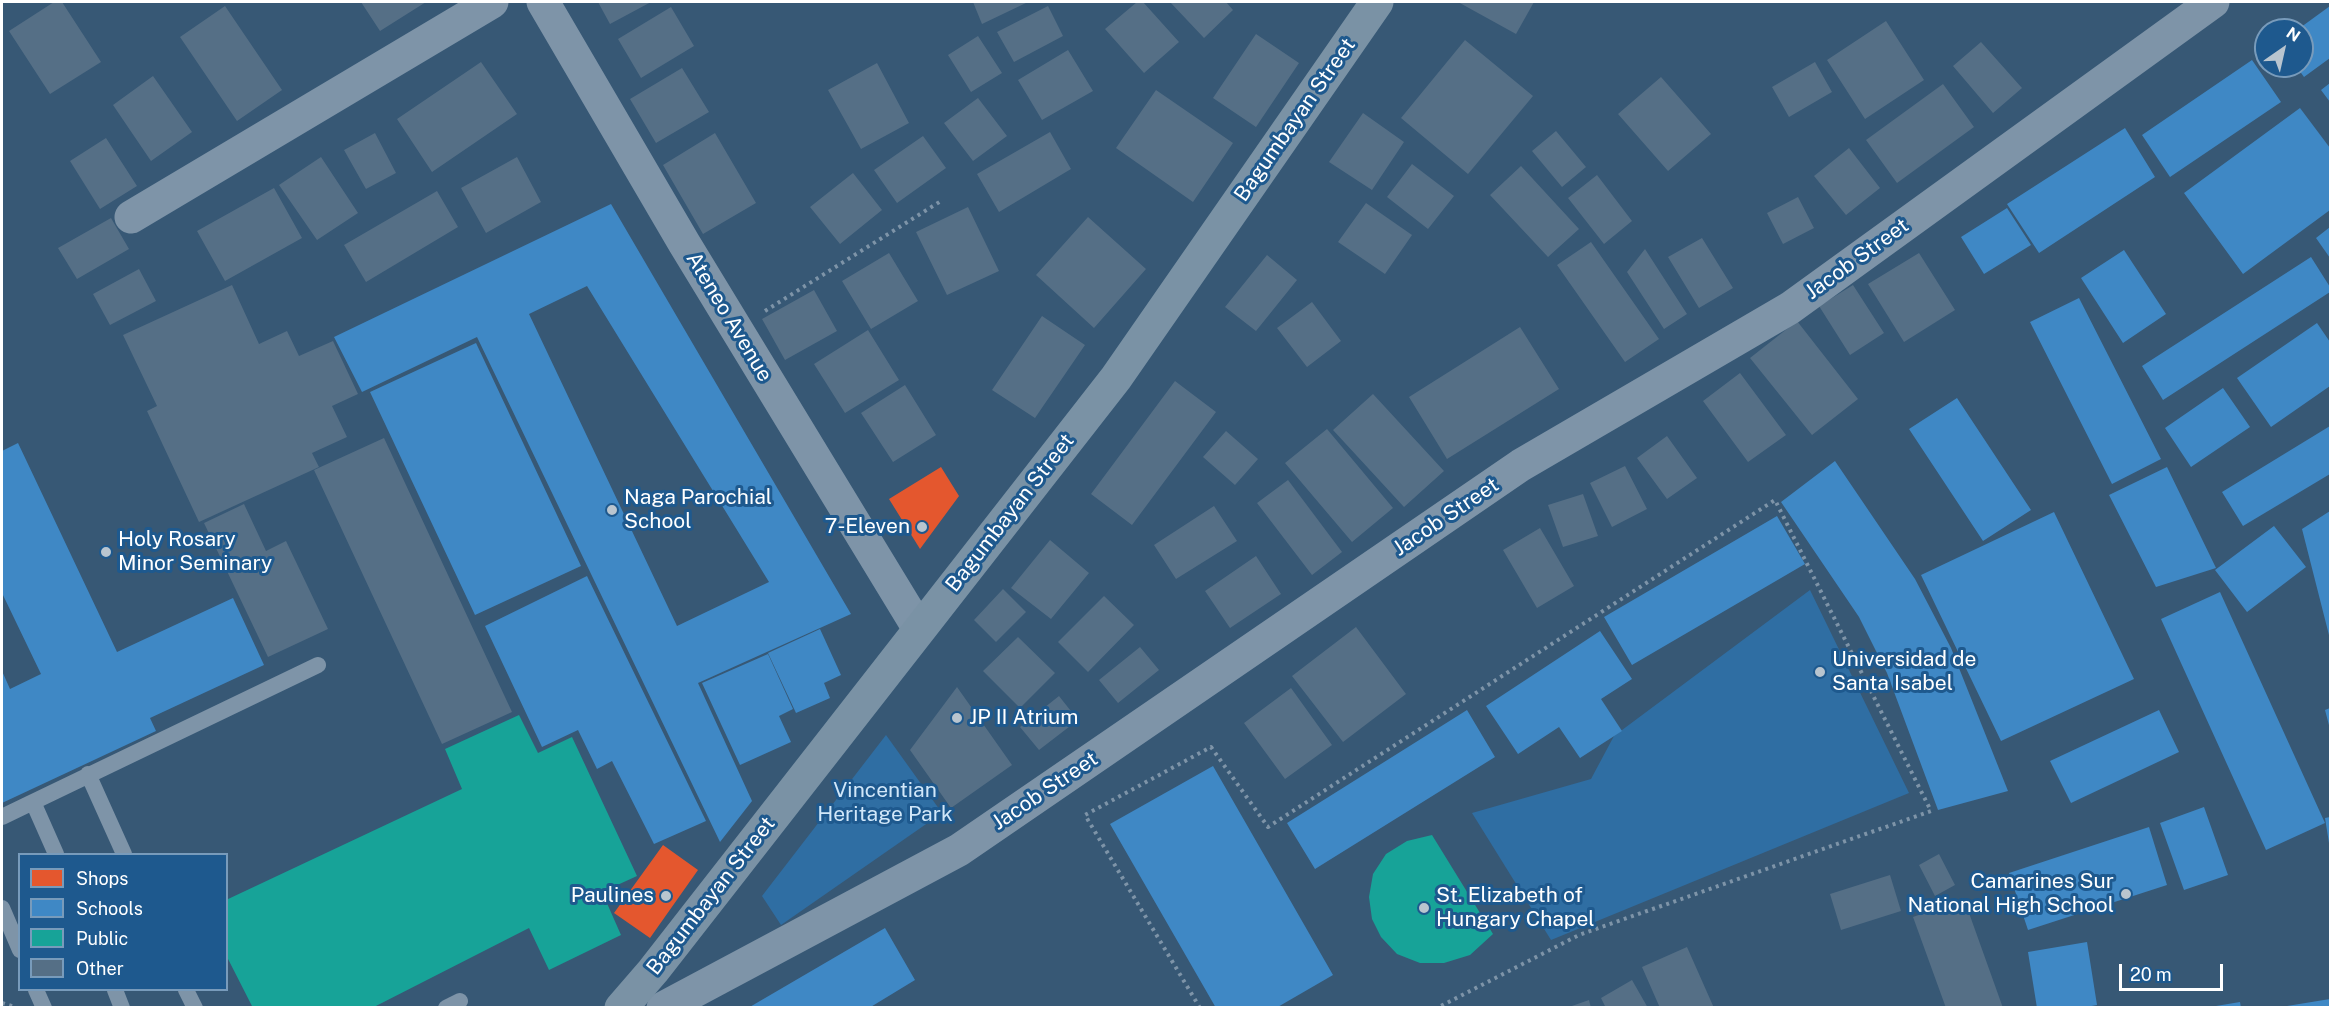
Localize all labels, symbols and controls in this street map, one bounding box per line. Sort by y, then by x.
north arrow [2254,18,2314,78]
text: N [2283,23,2304,46]
street label: Bagumbayan Street [1229,33,1361,207]
street label: Jacob Street [1800,213,1914,305]
street label: Ateneo Avenue [680,248,778,386]
street label: Bagumbayan Street [940,429,1080,597]
street label: Jacob Street [1388,472,1504,562]
place label: Naga Parochial School [624,485,772,535]
marker: Naga Parochial School [605,503,619,517]
place label: 7-Eleven [825,514,910,540]
marker: 7-Eleven [915,520,929,534]
place label: Holy Rosary Minor Seminary [118,527,272,577]
marker: Holy Rosary Minor Seminary [99,545,113,559]
place label: Universidad de Santa Isabel [1832,647,1976,697]
marker: Universidad de Santa Isabel [1813,665,1827,679]
place label: JP II Atrium [969,705,1078,731]
marker: JP II Atrium [950,711,964,725]
street label: Jacob Street [987,746,1103,836]
park label: Vincentian Heritage Park [817,778,953,828]
street label: Bagumbayan Street [641,812,781,980]
legend [18,853,228,991]
text: Shops [76,868,128,889]
place label: Camarines Sur National High School [1908,869,2114,919]
place label: Paulines [571,883,654,909]
place label: St. Elizabeth of Hungary Chapel [1436,883,1595,933]
marker: Camarines Sur National High School [2119,887,2133,901]
marker: Paulines [659,889,673,903]
text: Schools [76,898,143,919]
marker: St. Elizabeth of Hungary Chapel [1417,901,1431,915]
text: Public [76,928,128,949]
scale bar [2122,952,2226,990]
text: Other [76,958,124,979]
text: 20 m [2130,964,2172,985]

